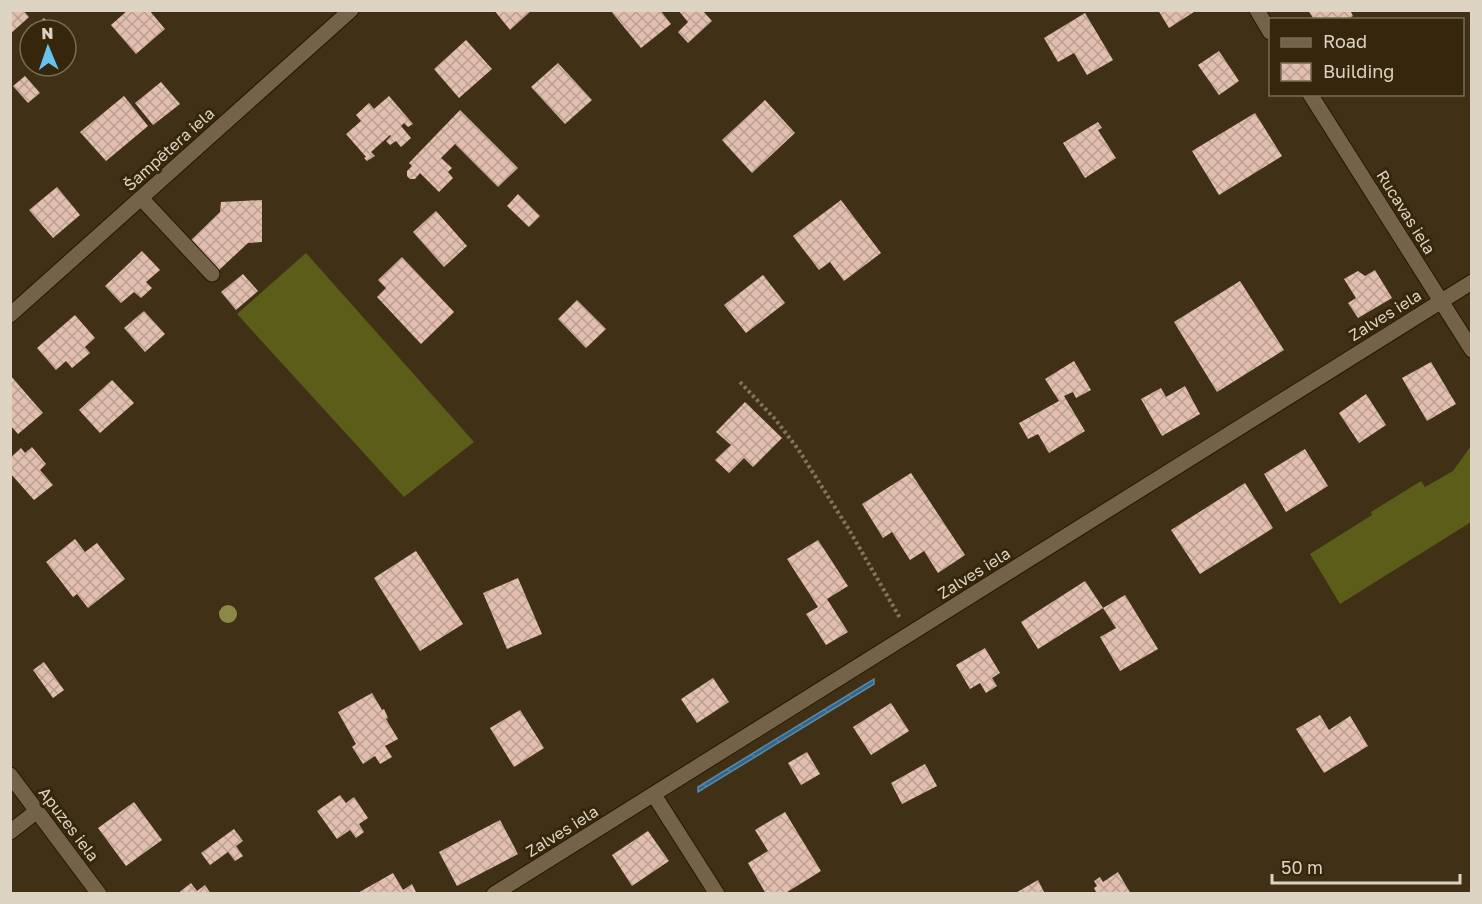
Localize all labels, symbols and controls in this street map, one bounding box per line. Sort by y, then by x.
north arrow [18,18,78,78]
legend [1269,18,1464,96]
text: N [41,23,54,43]
text: Road [1323,30,1367,52]
text: Building [1323,60,1394,82]
street label: Šampētera iela [120,103,218,195]
street label: Rucavas iela [1372,166,1440,258]
street label: Zalves iela [1345,285,1425,345]
street label: Zalves iela [934,543,1014,603]
street label: Apuzes iela [35,783,103,865]
street label: Zalves iela [522,801,602,861]
scale bar [1272,847,1460,885]
text: 50 m [1281,856,1323,878]

